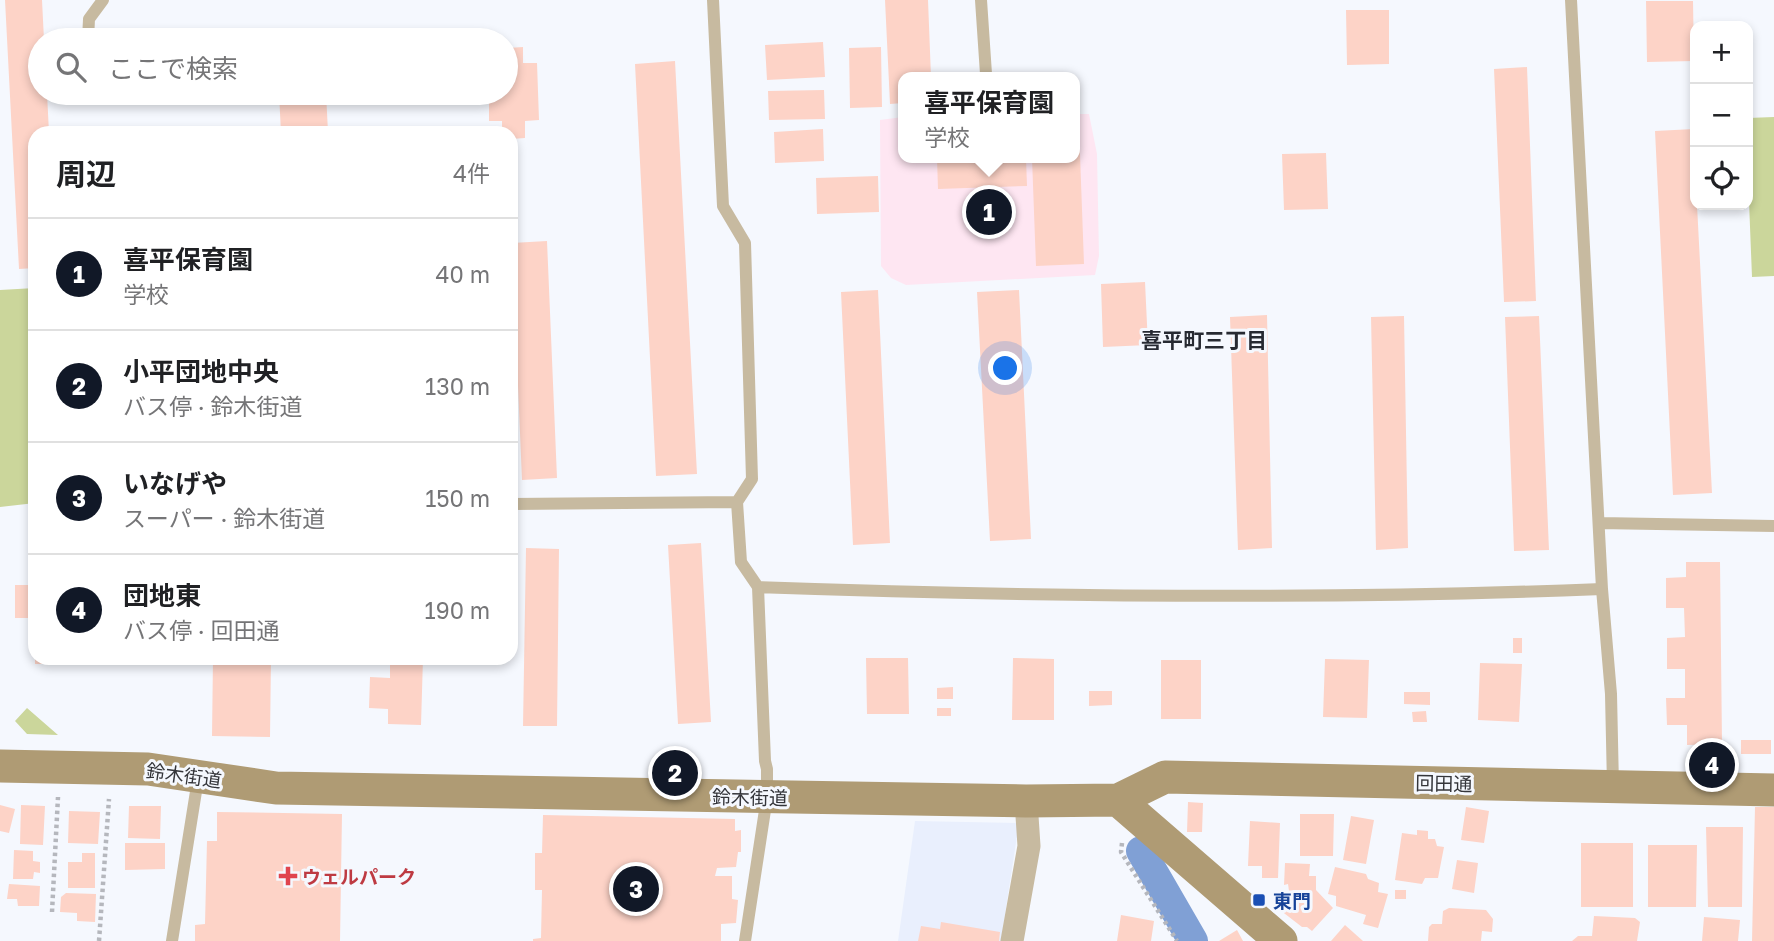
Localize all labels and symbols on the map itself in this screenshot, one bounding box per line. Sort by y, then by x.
pin: 1 [966,186,1012,238]
district label: 喜平町三丁目 [1141,327,1267,353]
your location [988,351,1022,385]
pin: 4 [1689,739,1735,791]
pin: 2 [652,747,698,799]
street label: 鈴木街道 [145,758,223,792]
street label: 回田通 [1415,771,1473,795]
street label: 鈴木街道 [712,785,788,809]
pin: 3 [613,863,659,915]
place label: ウェルパーク [302,865,416,888]
marker: ウェルパーク [280,868,296,884]
place label: 東門 [1273,889,1311,912]
marker: 東門 [1251,892,1267,908]

